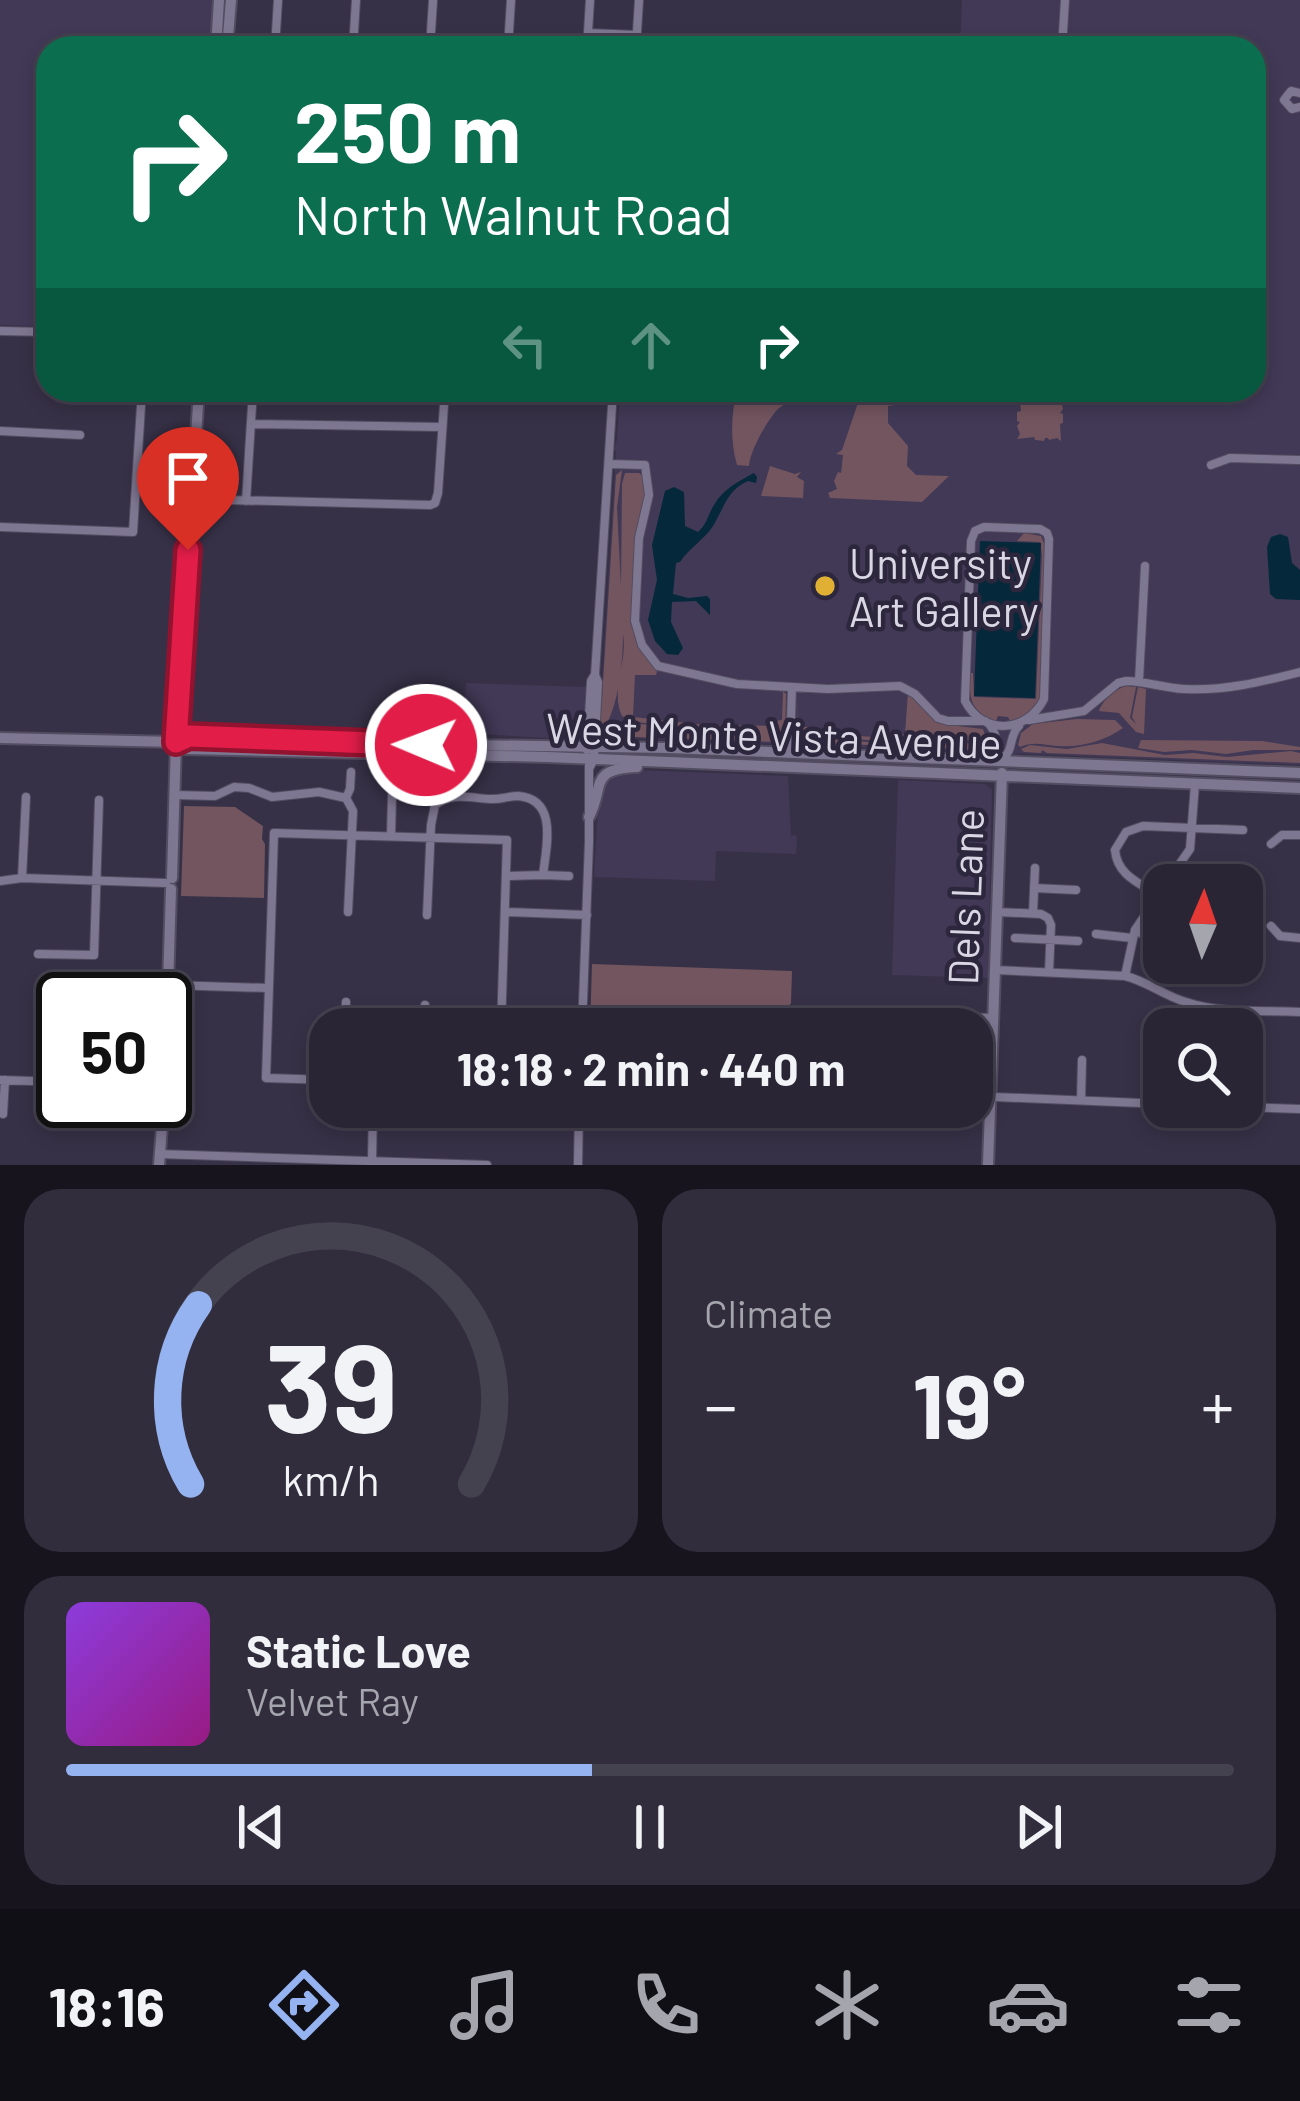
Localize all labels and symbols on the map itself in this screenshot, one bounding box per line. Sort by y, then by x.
pin [137,427,239,550]
place label: University Art Gallery [849,537,1039,636]
marker: University Art Gallery [812,573,838,599]
position arrow [363,682,489,808]
street label: West Monte Vista Avenue [545,701,1003,767]
street label: Dels Lane [936,808,992,986]
north arrow [1143,864,1263,984]
speed limit sign: 50 [36,972,192,1128]

